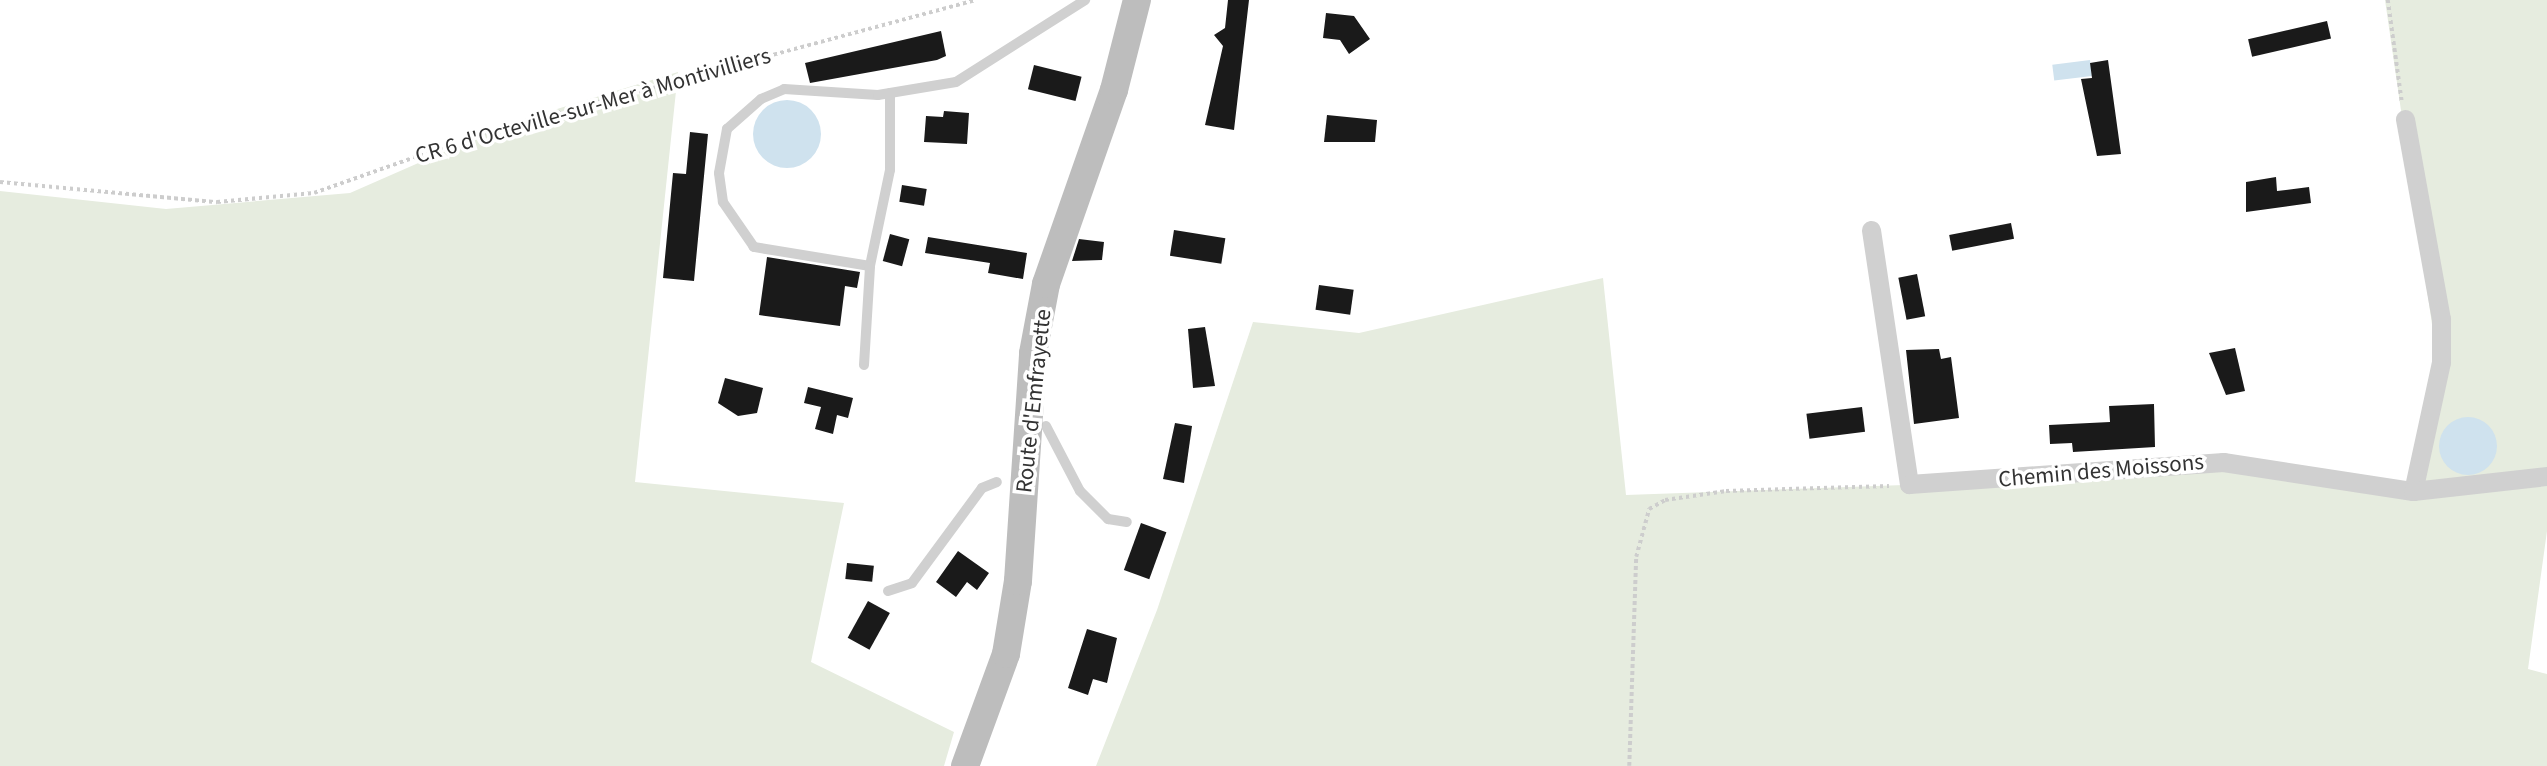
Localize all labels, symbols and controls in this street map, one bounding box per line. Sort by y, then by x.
street label: CR 6 d'Octeville-sur-Mer à Montivilliers [412,42,774,170]
street label: Route d'Emfrayette [1011,308,1057,494]
street label: Chemin des Moissons [1997,448,2205,494]

